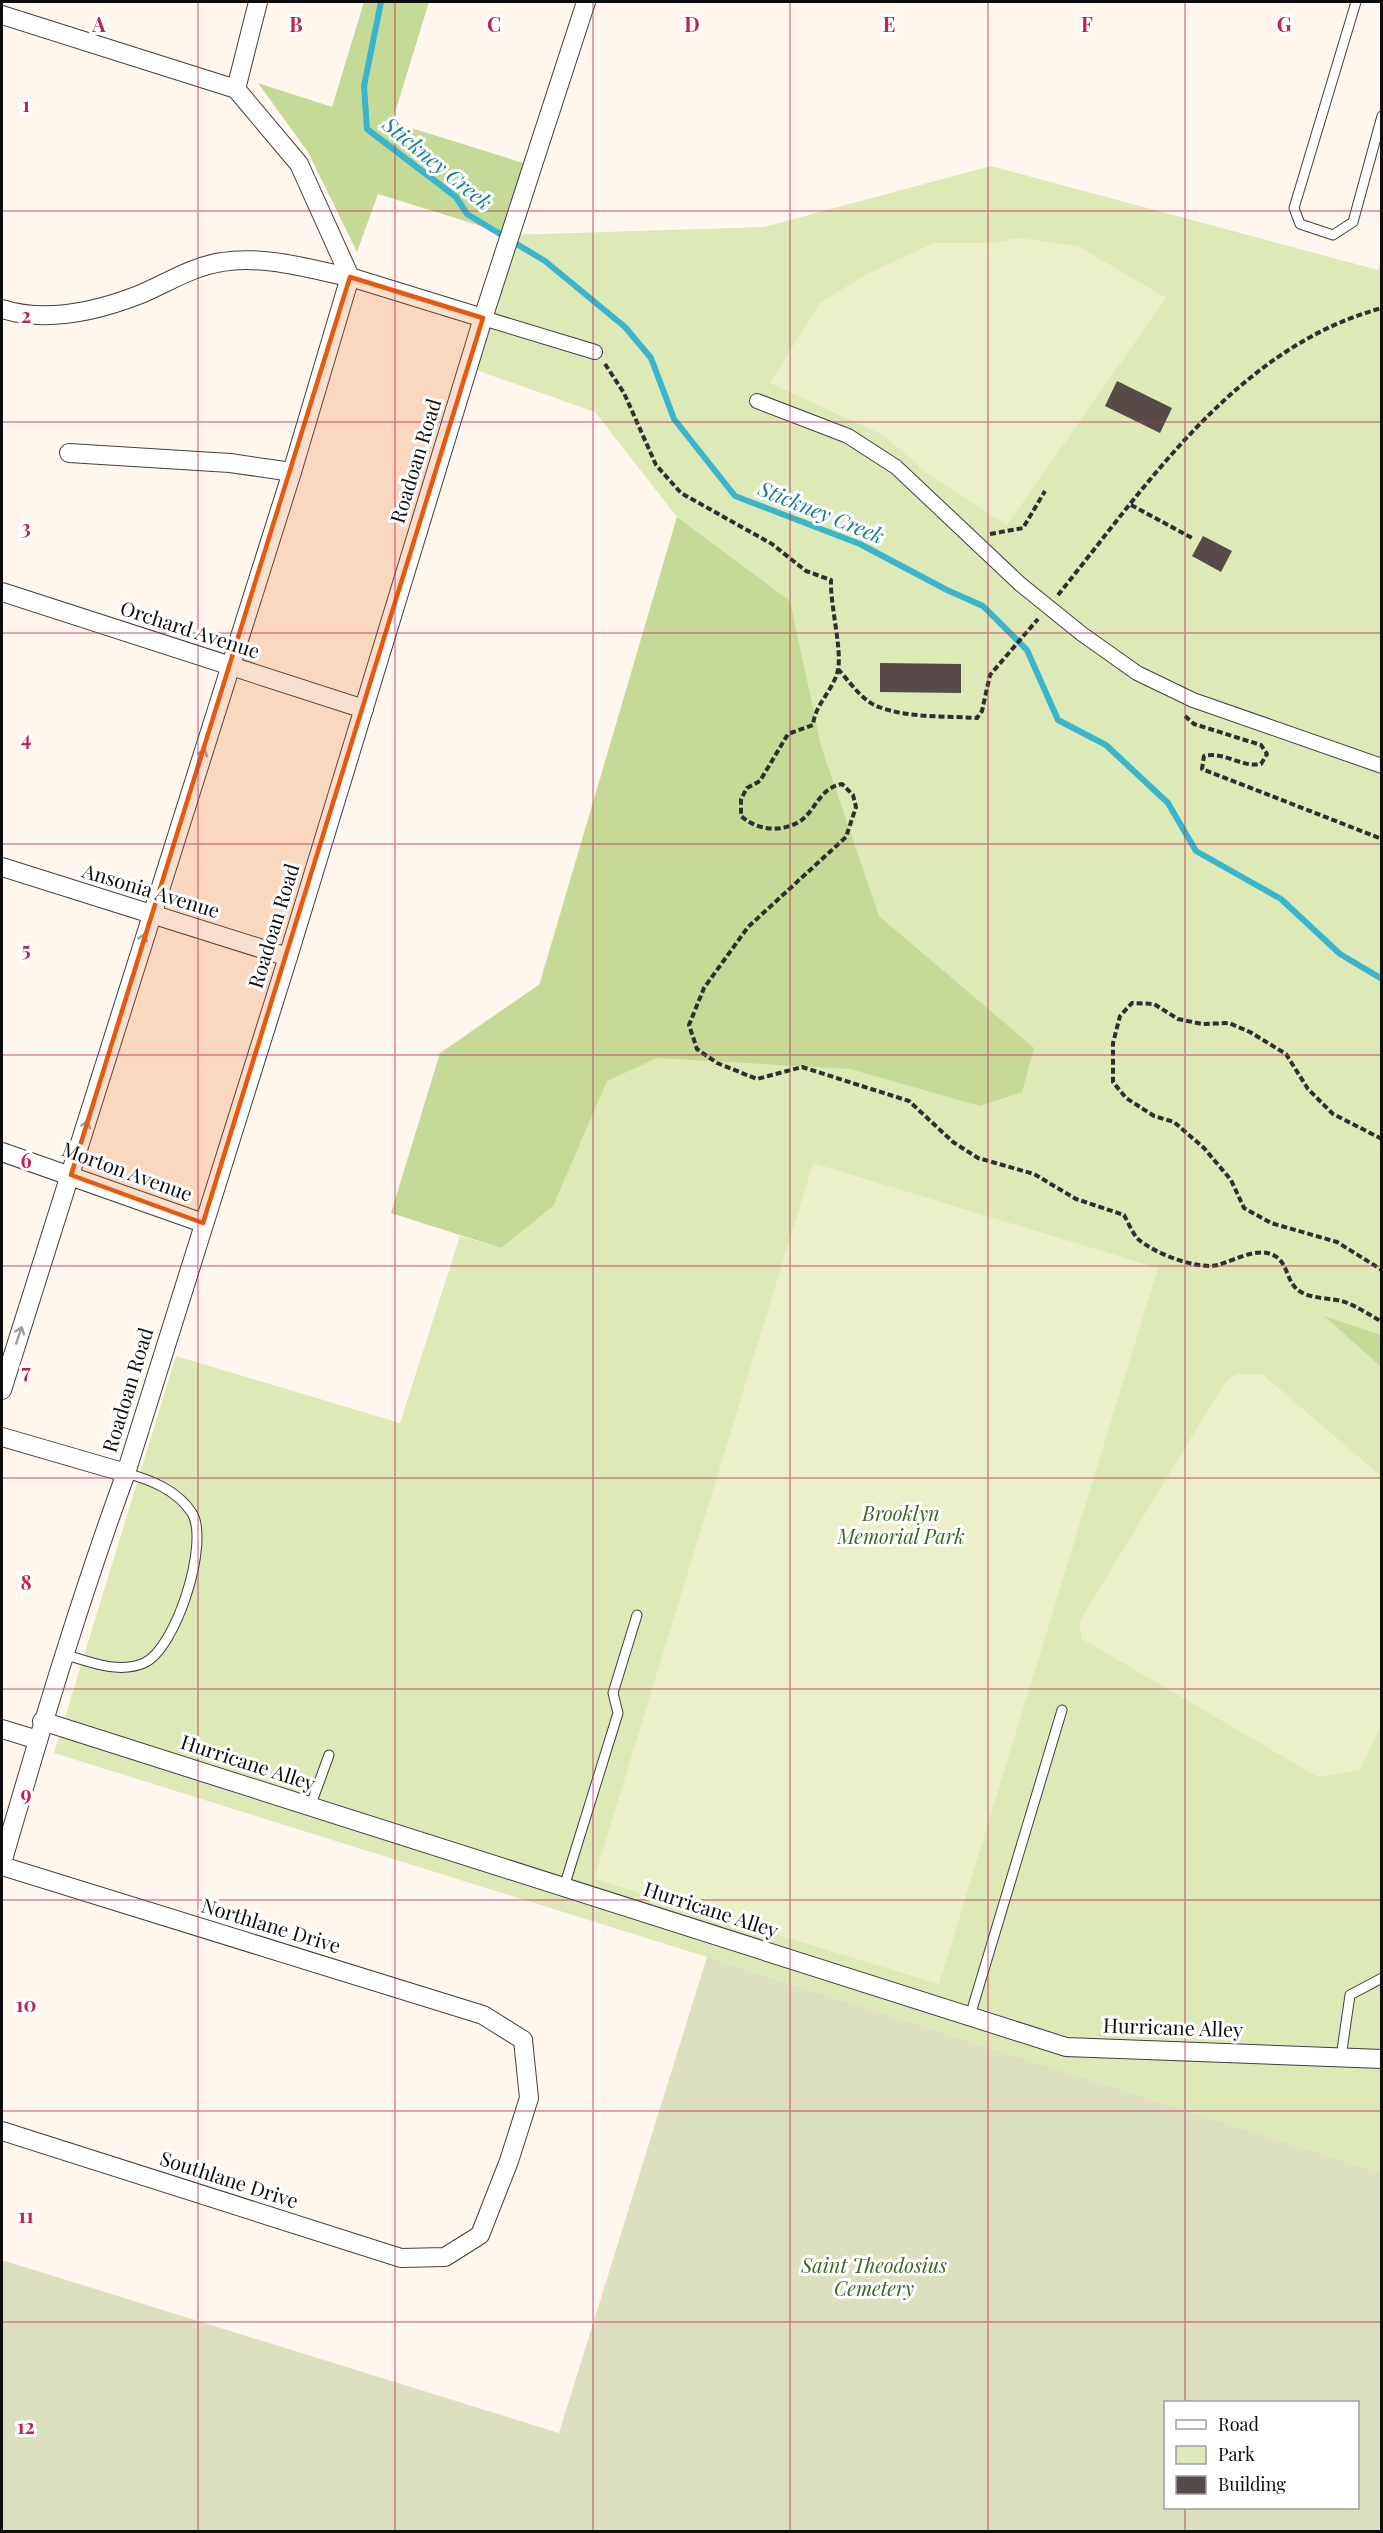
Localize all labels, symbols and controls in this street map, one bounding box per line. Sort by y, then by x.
text: A [91,10,106,37]
text: B [289,10,303,37]
text: C [487,10,501,37]
text: D [684,10,700,37]
text: E [883,10,895,37]
text: F [1081,10,1093,37]
text: G [1277,10,1292,37]
text: 1 [22,90,30,117]
water label: Stickney Creek [377,109,499,215]
text: 2 [21,301,31,328]
street label: Roadoan Road [383,395,446,526]
water label: Stickney Creek [754,473,889,549]
text: 3 [21,513,31,540]
street label: Orchard Avenue [117,593,264,664]
text: 4 [21,724,31,751]
one-way arrow [197,748,208,767]
street label: Ansonia Avenue [79,856,223,923]
street label: Roadoan Road [241,860,304,991]
one-way arrow [137,933,148,952]
text: 5 [21,935,31,962]
one-way arrow [80,1120,91,1139]
street label: Morton Avenue [58,1134,197,1207]
text: 6 [20,1146,32,1173]
street label: Roadoan Road [95,1324,158,1455]
one-way arrow [15,1326,26,1345]
text: 7 [21,1357,31,1384]
park label: Brooklyn Memorial Park [836,1499,965,1549]
text: 8 [20,1568,32,1595]
street label: Hurricane Alley [178,1727,319,1796]
text: 9 [20,1779,32,1806]
street label: Hurricane Alley [641,1874,782,1943]
street label: Northlane Drive [199,1891,344,1959]
text: 10 [16,1990,36,2017]
street label: Hurricane Alley [1103,2011,1244,2042]
street label: Southlane Drive [157,2144,302,2214]
text: 11 [18,2201,34,2228]
park label: Saint Theodosius Cemetery [800,2251,947,2301]
legend [1164,2401,1359,2509]
text: 12 [17,2412,35,2439]
text: Road [1218,2412,1259,2436]
text: Park [1218,2442,1255,2466]
text: Building [1218,2472,1286,2496]

